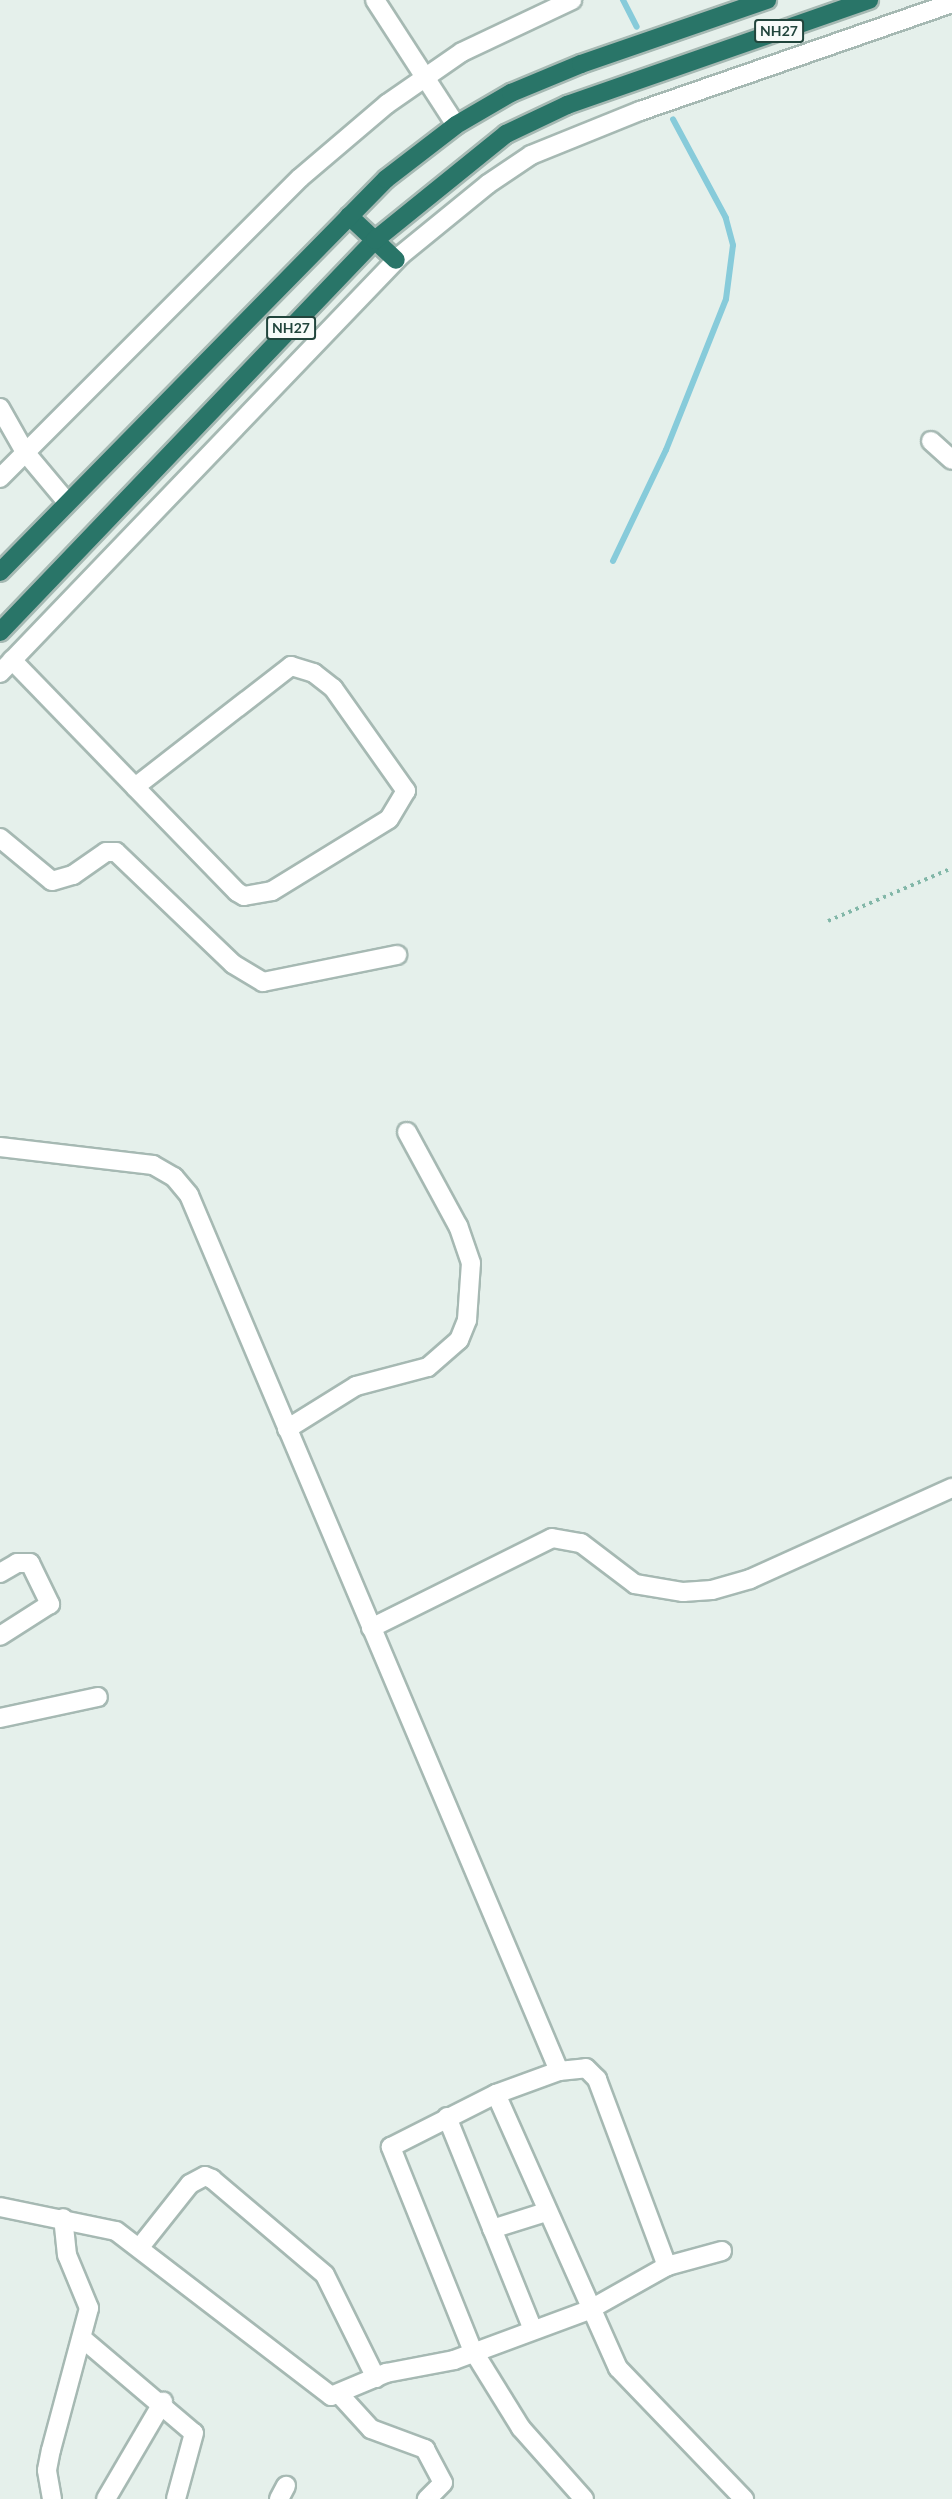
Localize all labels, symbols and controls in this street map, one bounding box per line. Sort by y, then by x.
road number: NH27 [754,20,804,42]
road number: NH27 [266,317,316,339]

